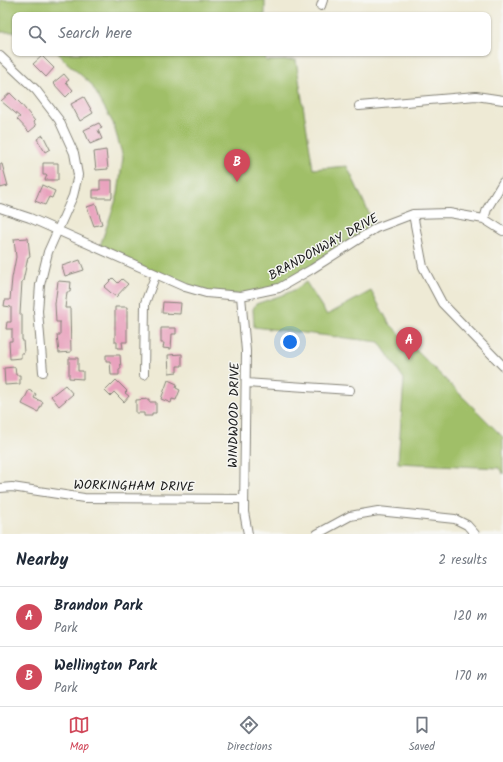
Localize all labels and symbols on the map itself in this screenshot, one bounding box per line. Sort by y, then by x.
pin: B [224,149,250,182]
street label: BRANDONWAY DRIVE [265,208,383,286]
pin: A [396,327,422,360]
your location [280,332,300,352]
street label: WINDWOOD DRIVE [223,362,246,468]
street label: WORKINGHAM DRIVE [73,475,195,498]

